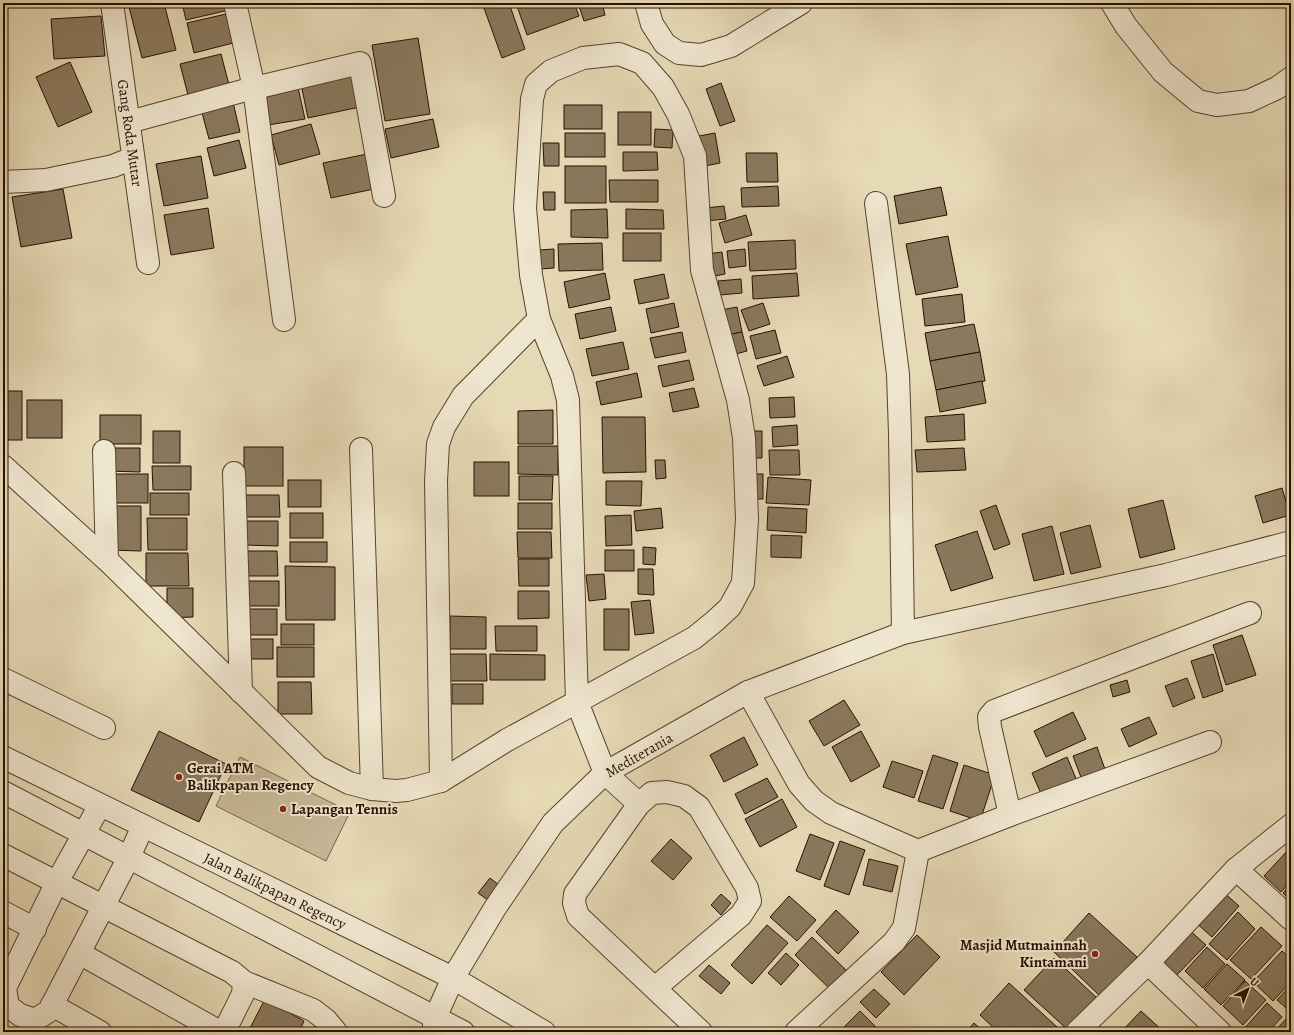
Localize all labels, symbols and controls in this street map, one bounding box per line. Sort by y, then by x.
street label: Gang Roda Mutar [113,78,147,188]
street label: Mediterania [601,728,677,782]
place label: Gerai ATM Balikpapan Regency [187,758,315,795]
marker: Gerai ATM Balikpapan Regency [174,772,184,782]
place label: Lapangan Tennis [291,799,398,819]
marker: Lapangan Tennis [278,804,288,814]
street label: Jalan Balikpapan Regency [200,848,350,934]
place label: Masjid Mutmainnah Kintamani [960,935,1088,972]
marker: Masjid Mutmainnah Kintamani [1090,949,1100,959]
north arrow [1228,969,1268,1009]
text: U [1247,974,1263,990]

